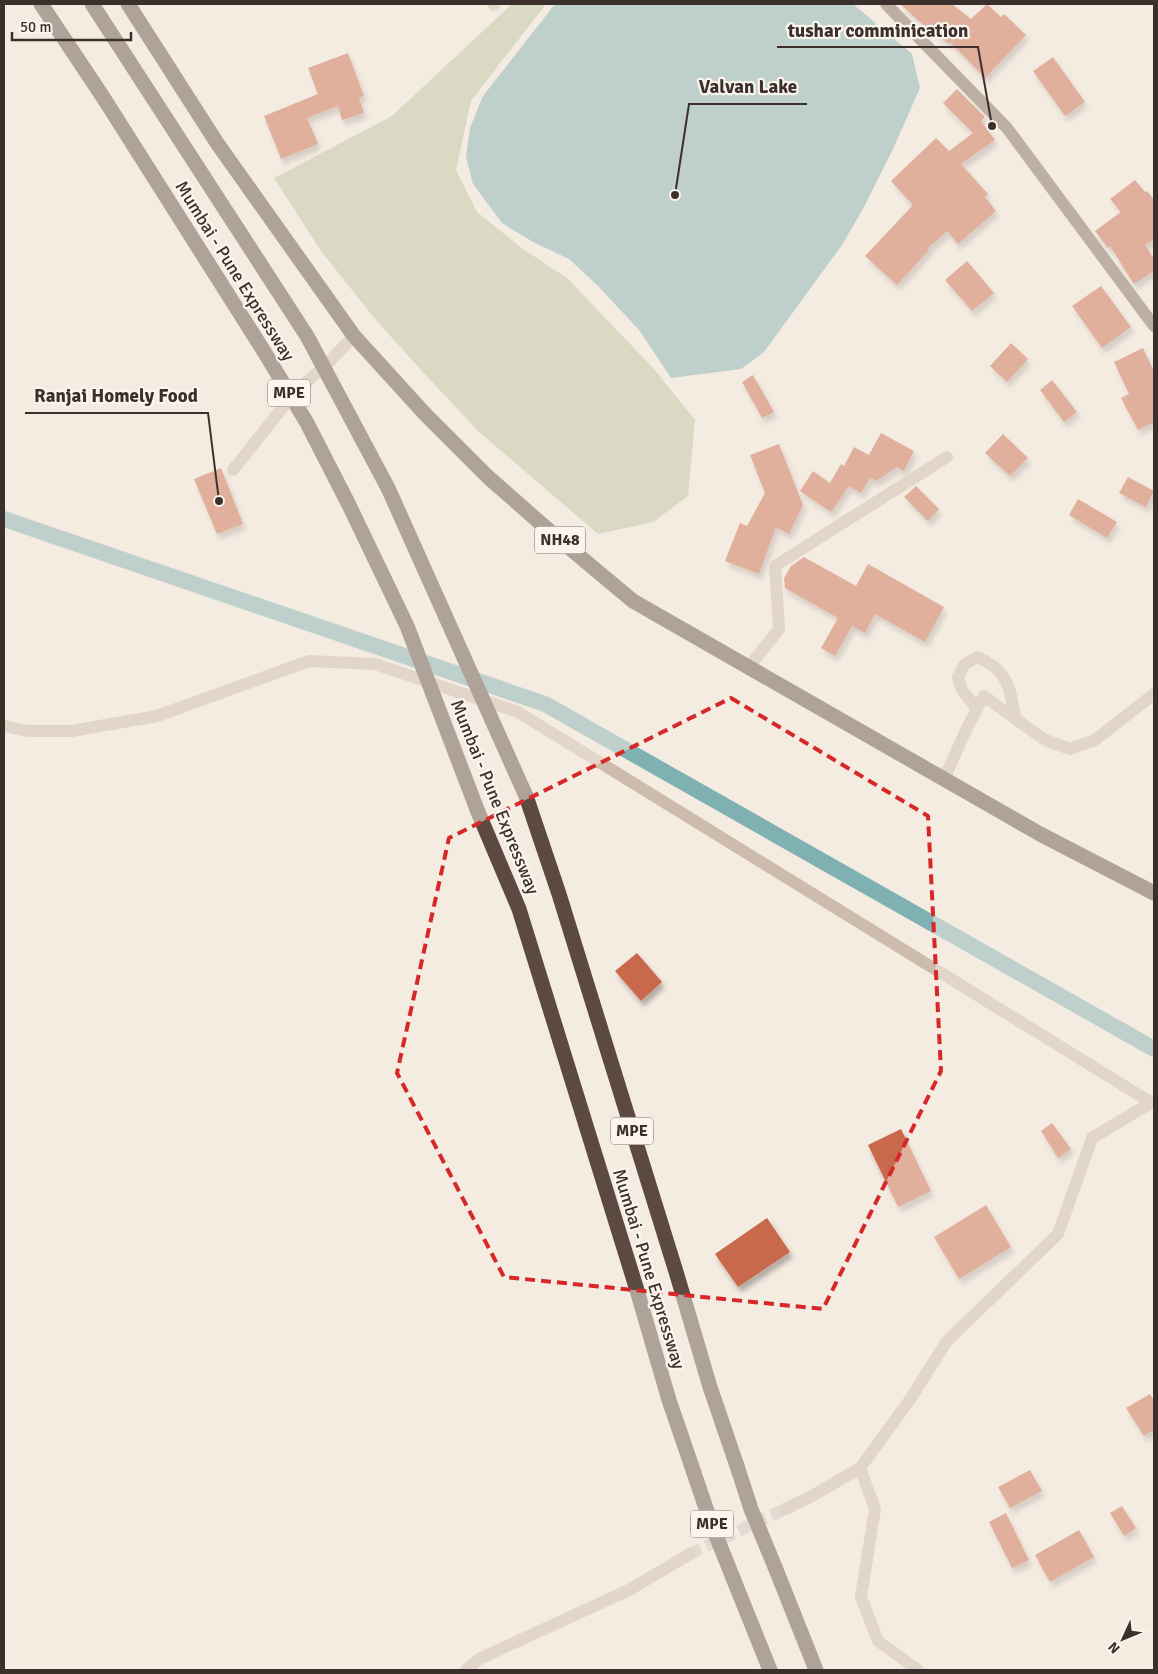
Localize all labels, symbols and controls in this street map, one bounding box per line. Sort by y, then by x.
scale bar [12,10,131,42]
callout: tushar comminication [777,13,978,47]
text: 50 m [20,18,51,36]
text: tushar comminication [787,19,968,43]
callout: Valvan Lake [689,70,807,104]
text: Valvan Lake [699,75,797,99]
street label: Mumbai - Pune Expressway [170,177,300,366]
callout: Ranjai Homely Food [25,379,208,413]
road number: MPE [268,379,310,406]
text: Ranjai Homely Food [34,384,198,408]
road number: NH48 [535,526,585,554]
street label: Mumbai - Pune Expressway [446,696,544,898]
road number: MPE [611,1118,653,1144]
street label: Mumbai - Pune Expressway [608,1166,690,1372]
road number: MPE [691,1510,733,1538]
north arrow [1098,1614,1148,1664]
text: N [1105,1638,1124,1657]

